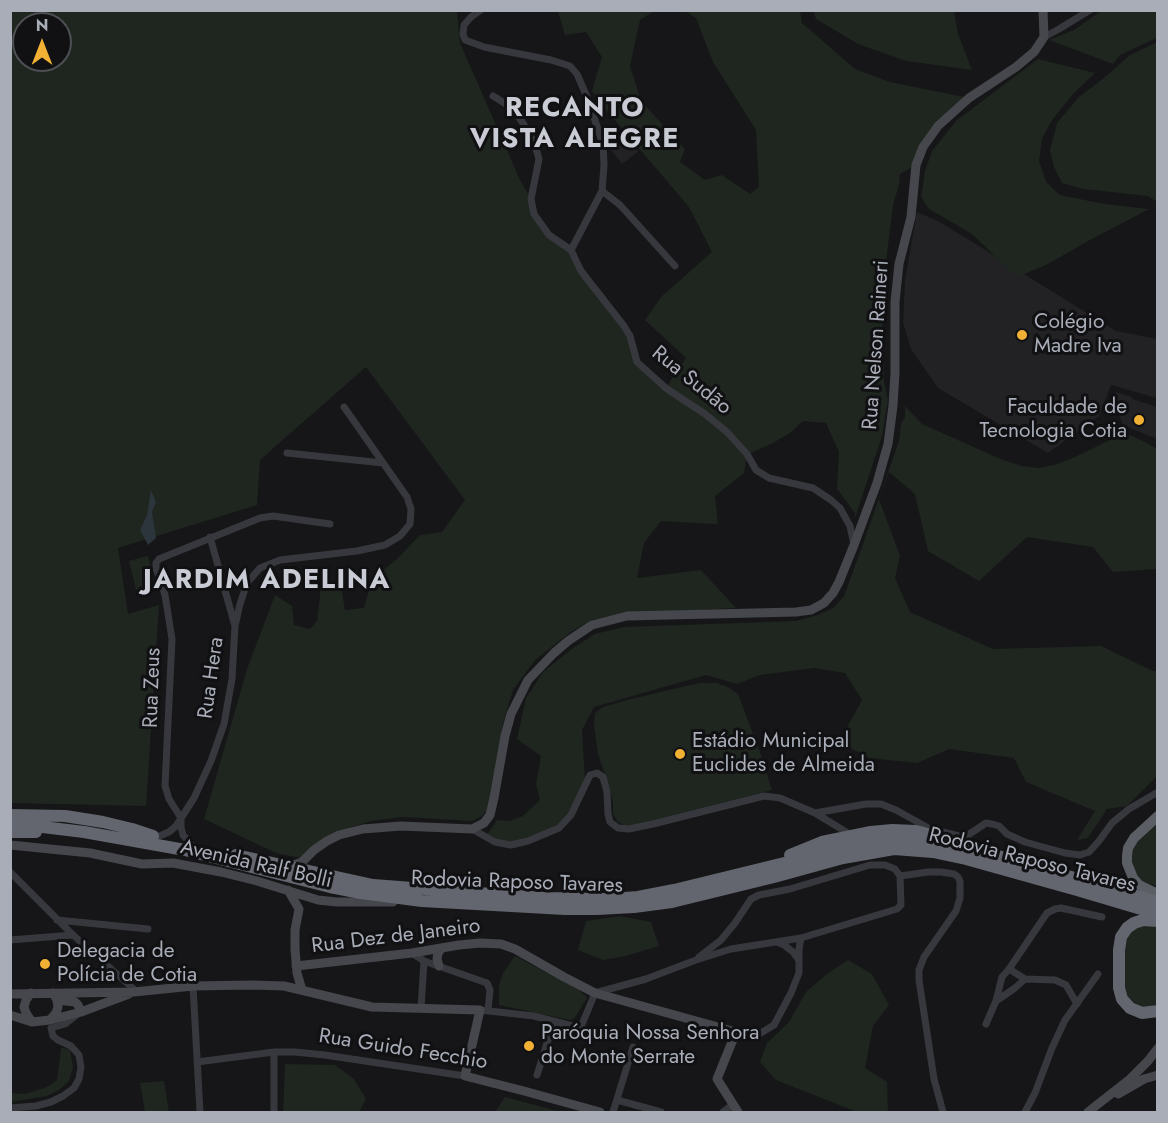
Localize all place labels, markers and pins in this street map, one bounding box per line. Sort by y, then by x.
place label: Colégio Madre Iva [1034,310,1122,360]
marker: Colégio Madre Iva [1015,328,1029,342]
place label: Faculdade de Tecnologia Cotia [979,395,1127,445]
marker: Faculdade de Tecnologia Cotia [1132,413,1146,427]
place label: Estádio Municipal Euclides de Almeida [692,729,875,779]
marker: Estádio Municipal Euclides de Almeida [673,747,687,761]
place label: Delegacia de Polícia de Cotia [57,939,197,989]
marker: Delegacia de Polícia de Cotia [38,957,52,971]
place label: Paróquia Nossa Senhora do Monte Serrate [541,1021,759,1071]
marker: Paróquia Nossa Senhora do Monte Serrate [522,1039,536,1053]

